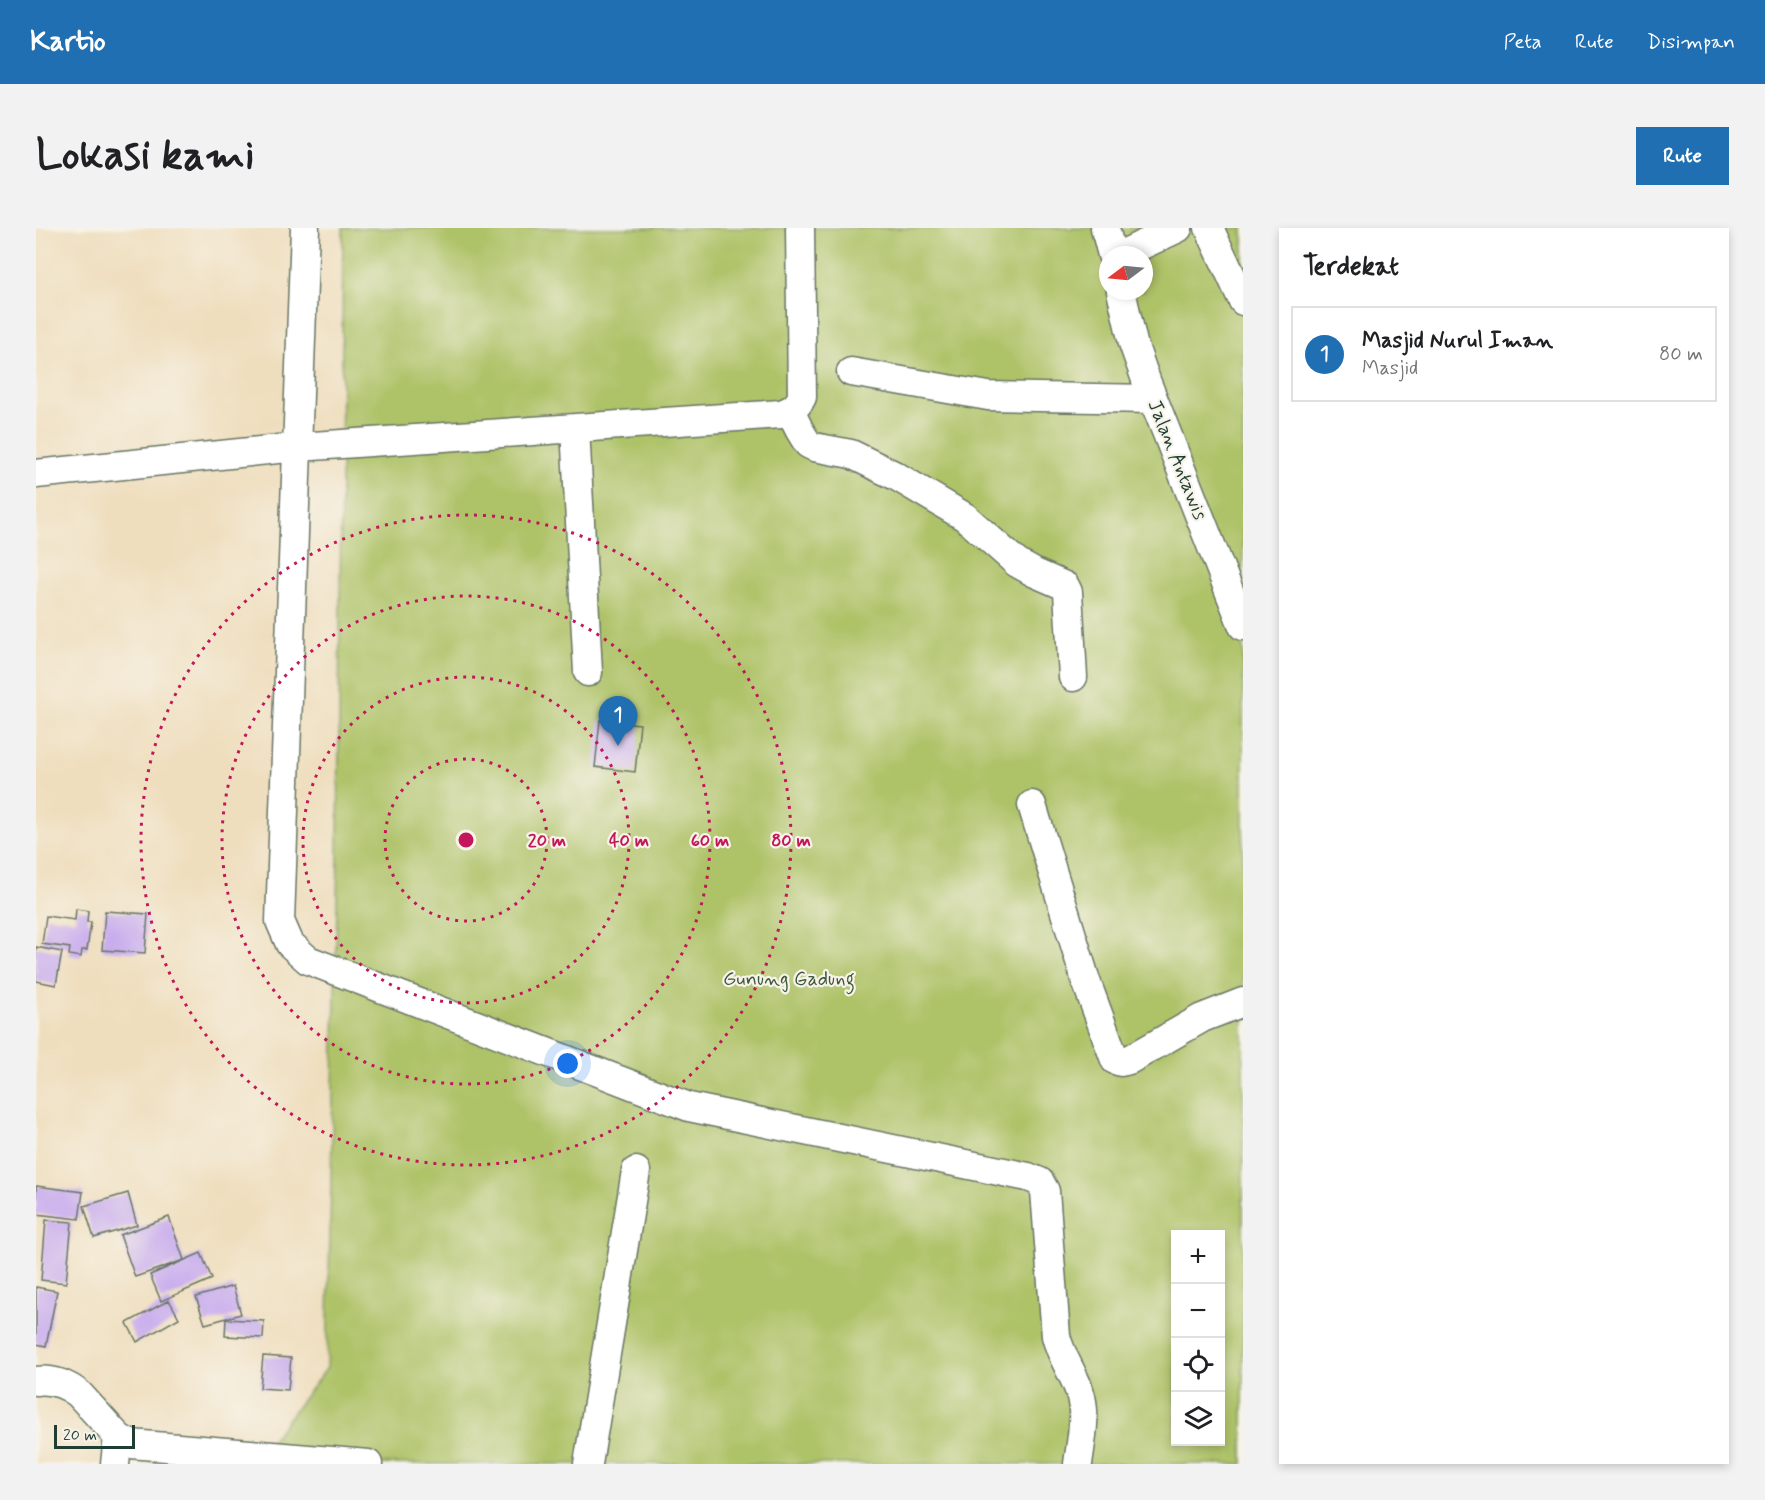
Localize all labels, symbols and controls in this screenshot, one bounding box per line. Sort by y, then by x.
text: Kartio [30,24,106,61]
text: Peta [1504,28,1542,56]
text: Rute [1575,28,1614,56]
text: Disimpan [1647,28,1735,56]
button: Rute [1636,127,1729,185]
text: Lokasi kami [36,129,255,184]
north arrow [1099,246,1153,300]
text: Terdekat [1303,250,1399,284]
text: Masjid Nurul Iman [1362,327,1553,355]
text: 1 [1320,341,1329,368]
text: 80 m [1659,341,1703,368]
text: Masjid [1362,355,1418,382]
street label: Jalan Antawis [1141,396,1213,524]
pin: 1 [598,696,638,746]
text: 20 m [528,829,566,853]
text: 40 m [609,829,649,853]
text: 60 m [691,829,729,853]
text: 80 m [771,829,811,853]
centre of rings [456,830,476,850]
park label: Gunung Gadung [723,966,855,995]
your location [553,1049,582,1078]
map controls [1171,1230,1225,1446]
button: + [1171,1230,1225,1284]
button: − [1171,1284,1225,1338]
button: locate [1171,1338,1225,1392]
button: layers [1171,1392,1225,1446]
scale bar [54,1422,135,1450]
text: 20 m [63,1425,97,1446]

